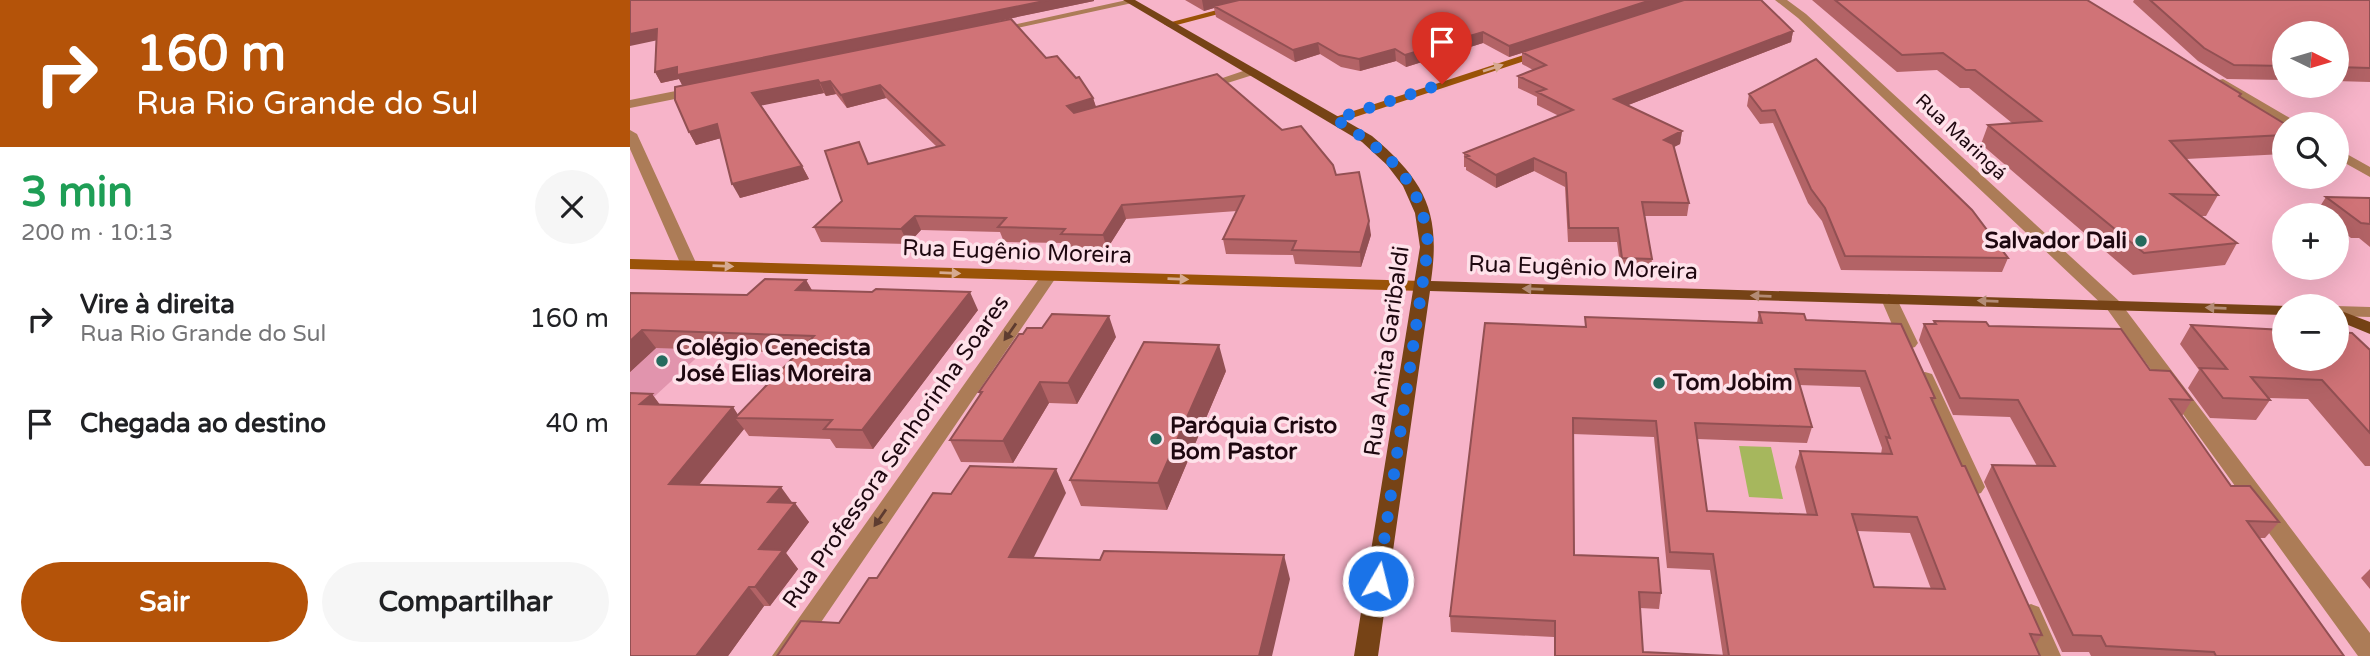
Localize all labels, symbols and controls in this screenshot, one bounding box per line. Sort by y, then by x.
pin [1412,12.0,1472,84]
north arrow [2272,21,2348,98]
map controls [2272,21,2349,371]
icon: arrive [1423,23,1461,61]
text: 160 m [136,25,286,84]
icon: right [21,28,112,119]
one-way arrow [1483,62,1504,72]
text: Rua Rio Grande do Sul [136,85,479,123]
street label: Rua Maringá [1911,89,2011,185]
button: search [2272,112,2349,189]
text: 3 min [21,167,133,218]
button: close [535,170,609,244]
button: + [2272,203,2349,280]
text: 200 m · 10:13 [21,219,173,247]
place label: Salvador Dali [1984,227,2127,255]
marker: Salvador Dali [2133,233,2149,249]
street label: Rua Eugênio Moreira [902,234,1132,270]
street label: Rua Anita Garibaldi [1358,244,1416,458]
street label: Rua Eugênio Moreira [1468,250,1698,286]
one-way arrow [712,261,734,272]
one-way arrow [939,267,961,278]
one-way arrow [1167,273,1189,285]
one-way arrow [1522,283,1544,295]
text: Vire à direita [80,289,235,320]
street label: Rua Professora Senhorinha Soares [777,290,1015,614]
one-way arrow [1749,290,1771,301]
button: − [2272,294,2349,371]
one-way arrow [1977,296,1999,307]
icon: right [21,300,59,338]
one-way arrow [2204,302,2226,313]
text: 160 m [529,303,609,334]
text: Rua Rio Grande do Sul [80,320,326,348]
one-way arrow [1004,322,1017,341]
place label: Colégio Cenecista José Elias Moreira [675,334,872,388]
marker: Colégio Cenecista José Elias Moreira [654,353,670,369]
place label: Tom Jobim [1672,369,1793,397]
marker: Tom Jobim [1651,375,1667,391]
icon: arrive [21,405,59,443]
text: Chegada ao destino [80,408,326,439]
text: 40 m [546,408,609,439]
place label: Paróquia Cristo Bom Pastor [1170,412,1337,466]
marker: Paróquia Cristo Bom Pastor [1148,431,1164,447]
one-way arrow [873,509,887,527]
position arrow [1341,544,1415,618]
button: Sair [21,562,308,642]
button: Compartilhar [322,562,609,642]

